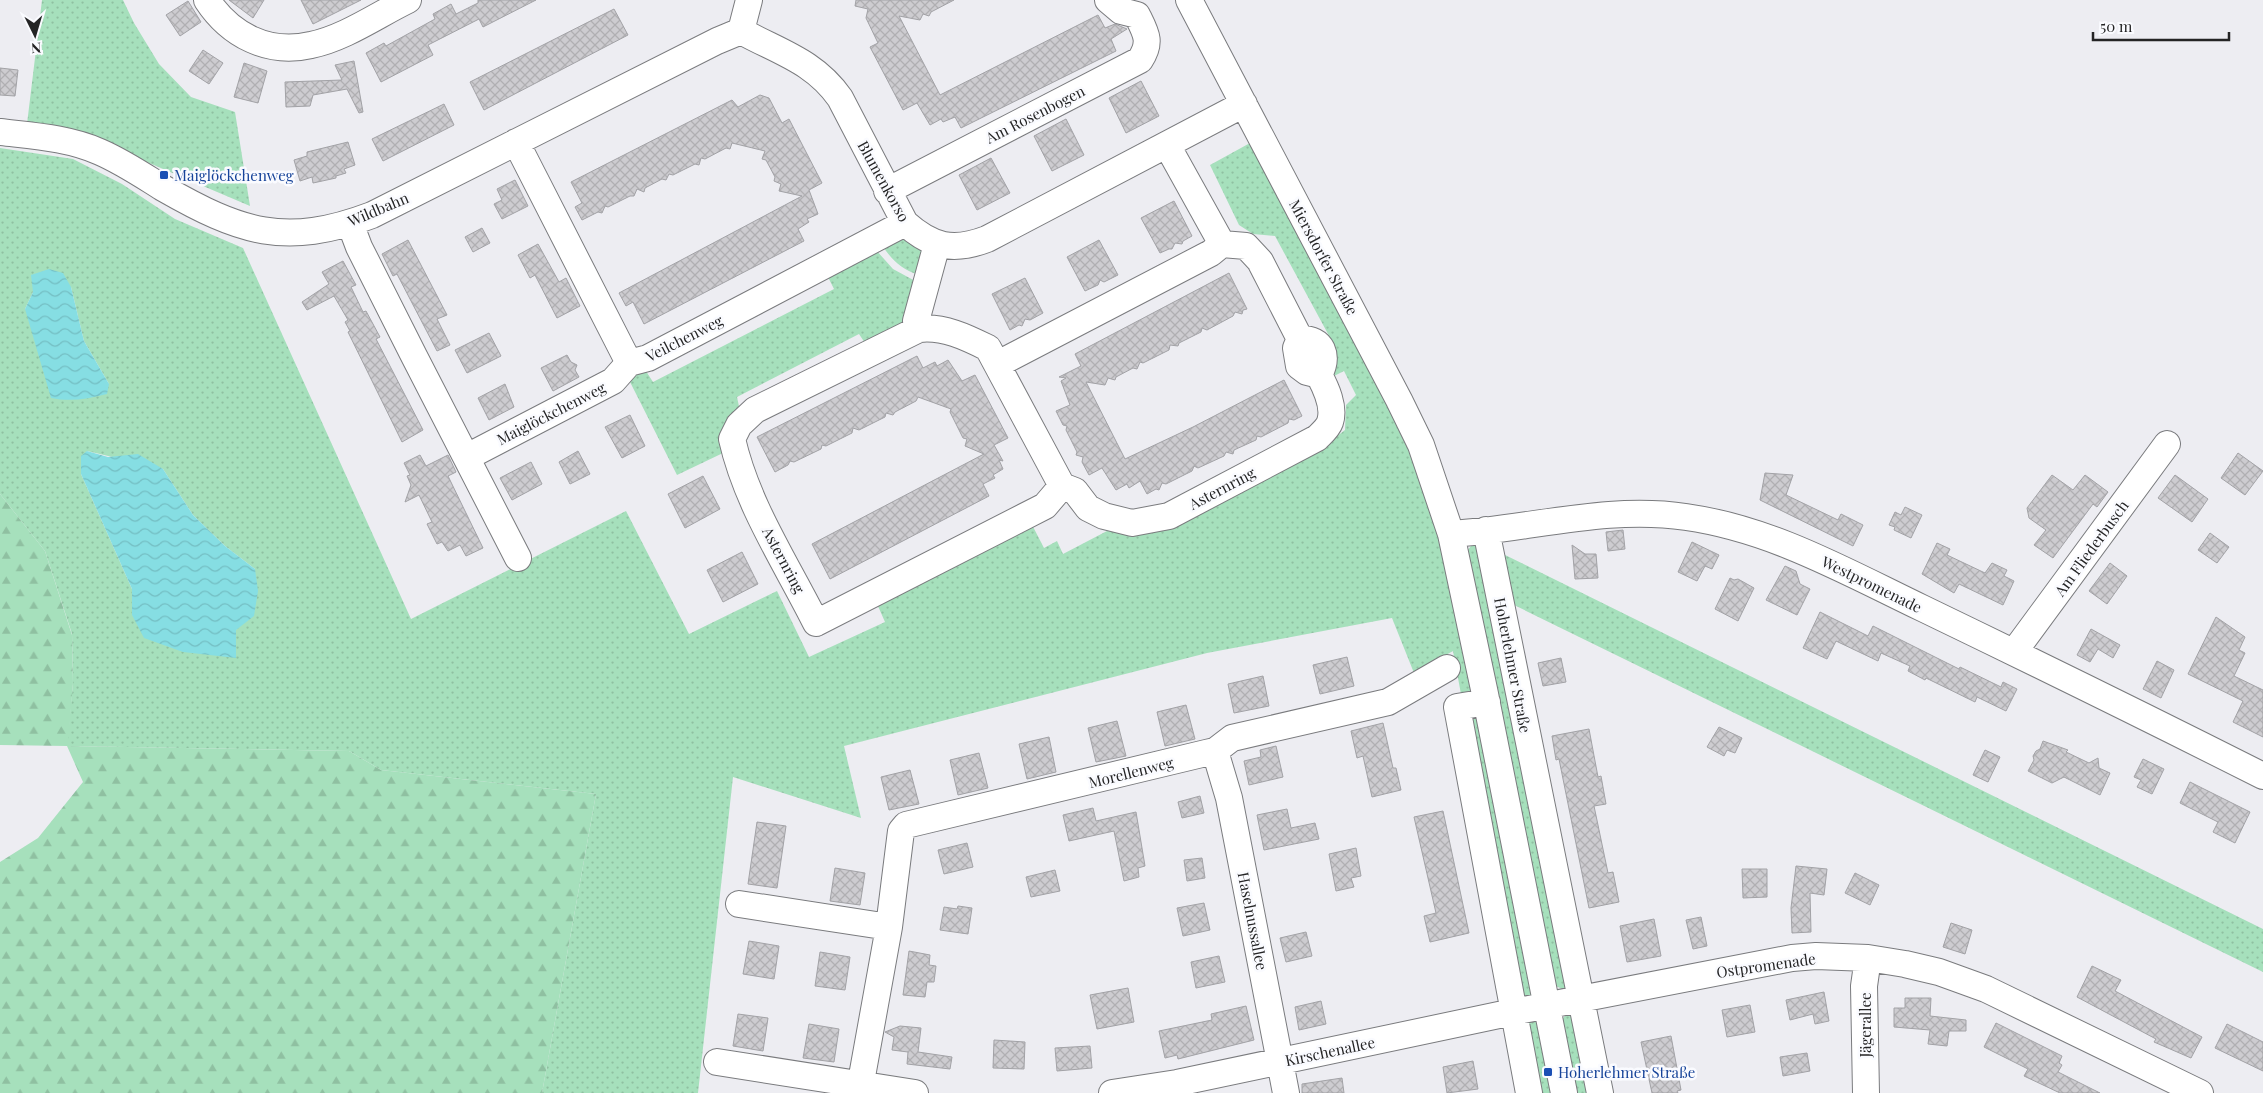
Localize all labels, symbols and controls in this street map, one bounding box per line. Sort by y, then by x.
north arrow [10,10,60,60]
scale bar [2093,10,2229,42]
text: 50 m [2100,16,2133,36]
text: N [30,39,42,58]
street label: Am Rosenbogen [981,80,1088,148]
street label: Blumenkorso [854,137,914,225]
place label: Maiglöckchenweg [174,165,294,185]
marker: Maiglöckchenweg [158,169,170,181]
street label: Wildbahn [344,187,411,231]
street label: Miersdorfer Straße [1285,196,1363,318]
street label: Veilchenweg [641,310,726,366]
street label: Maiglöckchenweg [493,377,609,449]
street label: Asternring [1184,462,1259,514]
street label: Am Fliederbusch [2049,496,2133,601]
street label: Asternring [758,522,810,597]
street label: Westpromenade [1818,551,1925,617]
street label: Hoherlehmer Straße [1490,596,1536,734]
street label: Morellenweg [1086,752,1176,792]
street label: Haselnussallee [1234,870,1272,972]
street label: Ostpromenade [1715,948,1817,982]
street label: Jägerallee [1855,992,1875,1059]
street label: Kirschenallee [1283,1032,1377,1070]
place label: Hoherlehmer Straße [1558,1062,1695,1082]
marker: Hoherlehmer Straße [1542,1066,1554,1078]

